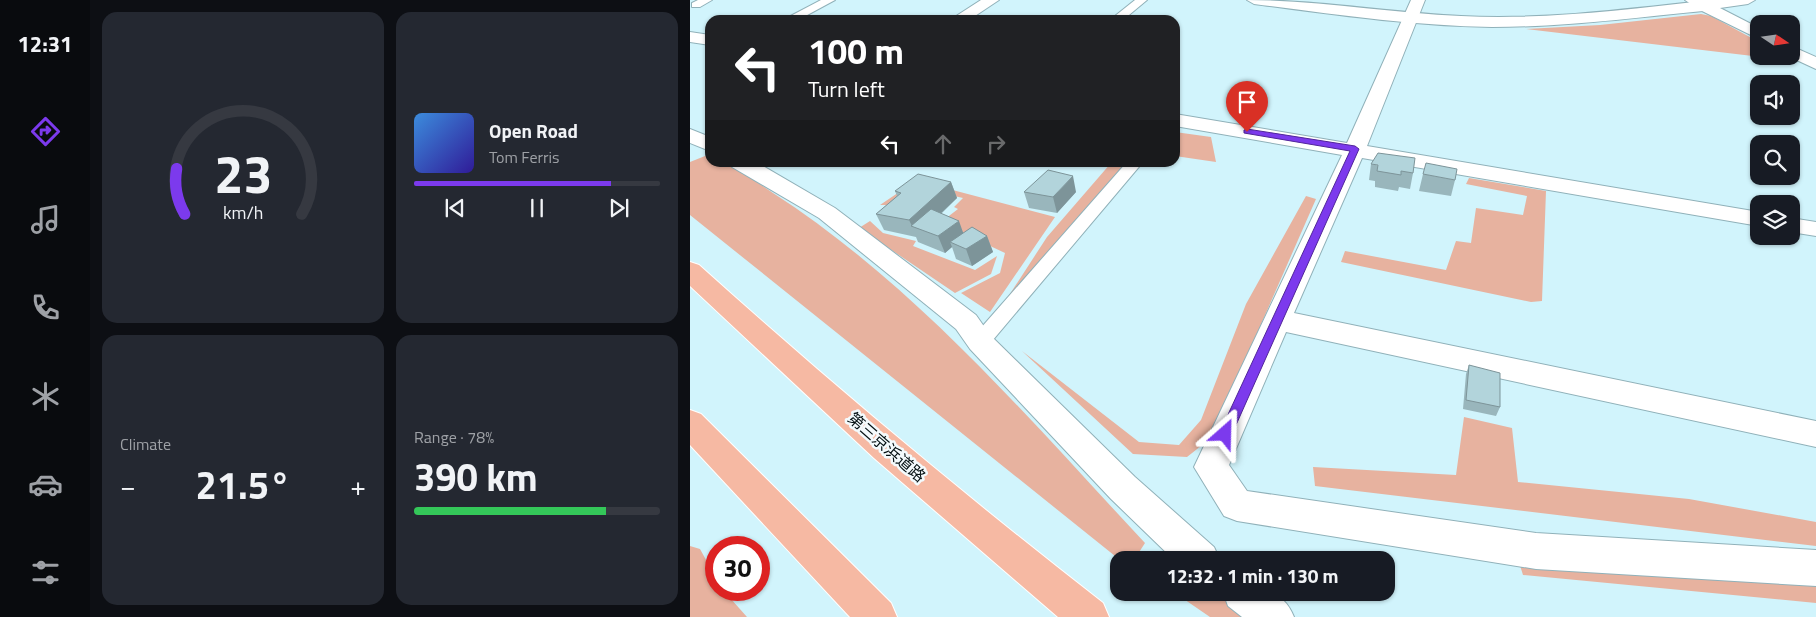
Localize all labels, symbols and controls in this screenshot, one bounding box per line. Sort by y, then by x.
north arrow [1750,15,1800,65]
map controls [1750,15,1800,245]
text: 100 m [808,24,904,78]
text: 12:31 [18,27,72,61]
icon: left [725,35,790,100]
text: Turn left [808,72,885,106]
button: sound [1750,75,1800,125]
pin [1226,81,1268,132]
icon: arrive [1233,88,1261,116]
icon: directions [28,114,63,149]
text: Open Road [489,116,578,145]
icon: left [876,130,904,158]
icon: ahead [929,130,957,158]
icon: right [982,130,1010,158]
text: 23 [214,134,272,213]
button: search [1750,135,1800,185]
text: Tom Ferris [489,145,560,169]
icon: previous [441,194,469,222]
icon: pause [523,194,551,222]
icon: next [605,194,633,222]
button: layers [1750,195,1800,245]
text: km/h [223,199,263,226]
icon: music [28,202,63,237]
icon: phone [28,290,63,325]
icon: climate [28,379,63,414]
street label: 第三京浜道路 [843,406,931,488]
position arrow [1198,407,1250,459]
text: Range · 78% [414,425,494,449]
text: Climate [120,432,171,456]
text: 390 km [414,448,538,506]
text: 21.5° [196,456,290,514]
text: − [120,464,136,507]
text: + [350,464,366,507]
icon: car [28,467,63,502]
speed limit sign: 30 [705,536,770,601]
icon: filters [28,555,63,590]
text: 12:32 · 1 min · 130 m [1166,561,1339,590]

